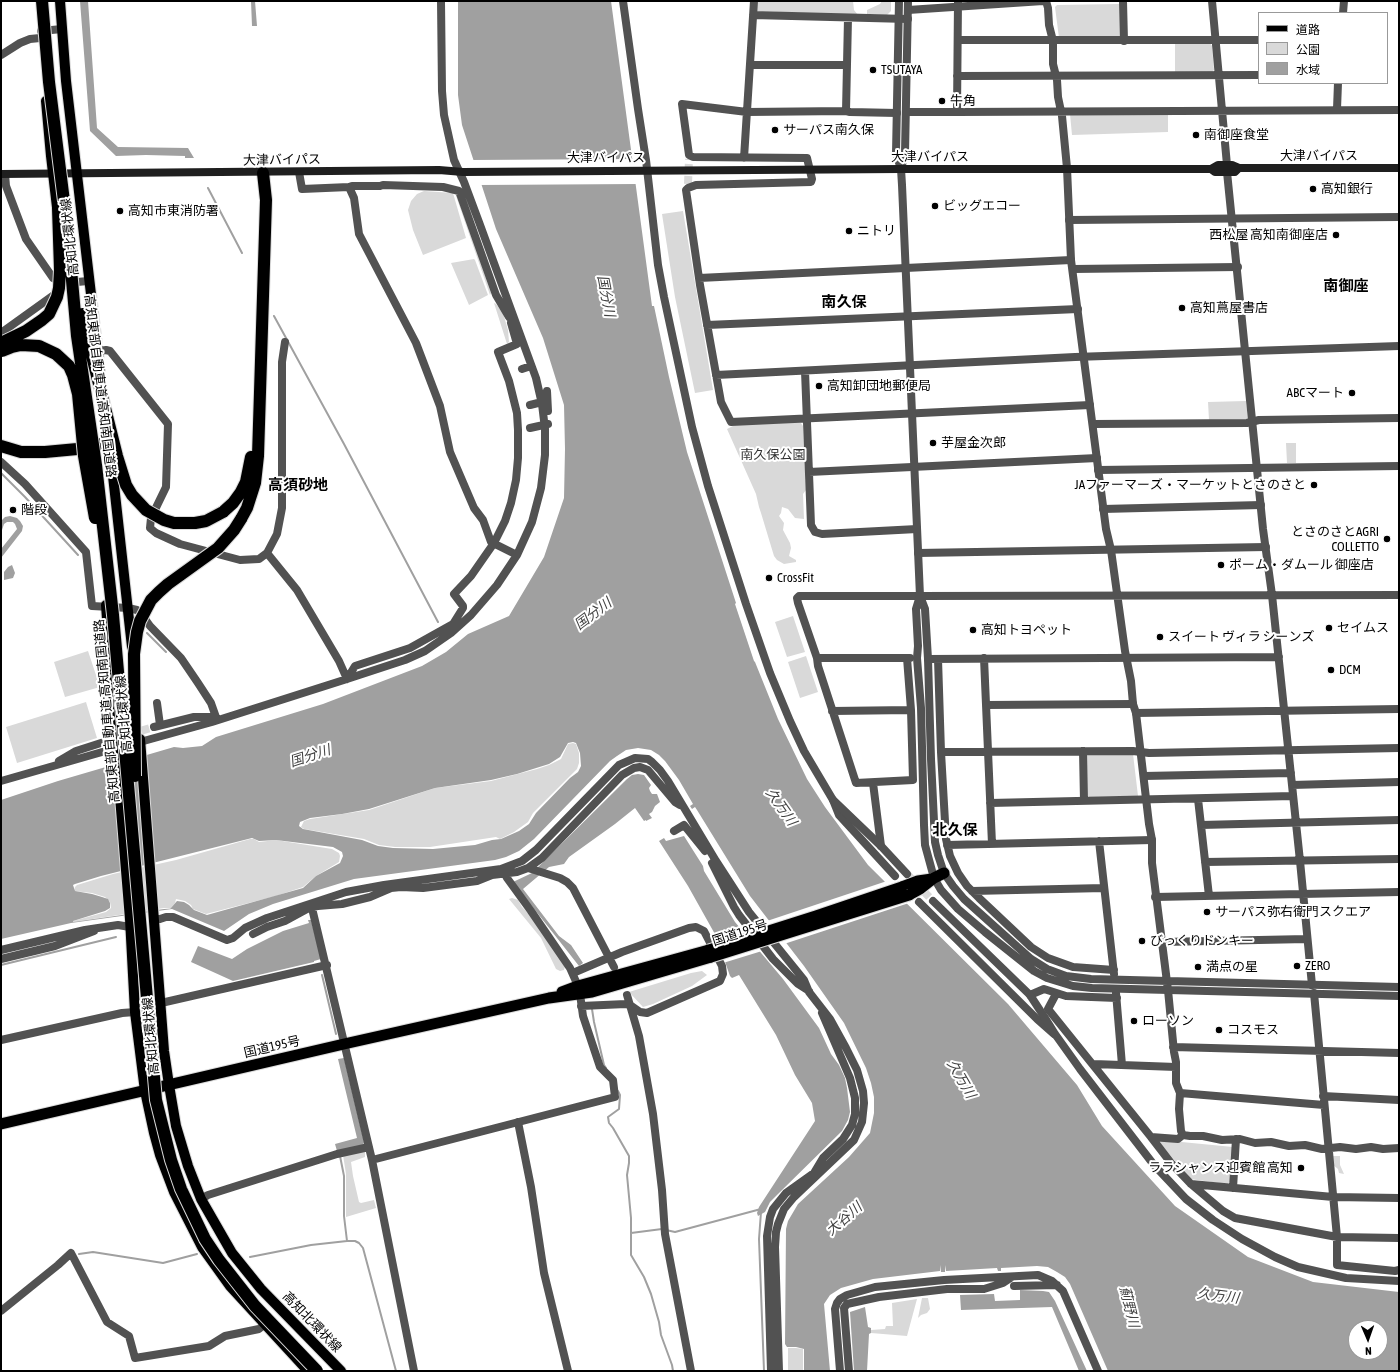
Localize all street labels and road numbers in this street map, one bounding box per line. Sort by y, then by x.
street label: 大津バイパス [1280,148,1358,164]
street label: 大津バイパス [891,149,969,165]
street label: 大津バイパス [567,150,645,166]
street label: 大津バイパス [243,152,321,168]
street label: 高知北環状線 [58,197,82,277]
street label: 高知東部自動車道;高知南国道路 [81,294,119,478]
street label: 高知東部自動車道;高知南国道路 [91,619,123,803]
street label: 高知北環状線 [113,674,135,754]
street label: 国道195号 [710,917,770,949]
street label: 高知北環状線 [140,996,162,1076]
street label: 国道195号 [242,1033,302,1061]
street label: 高知北環状線 [279,1289,345,1355]

